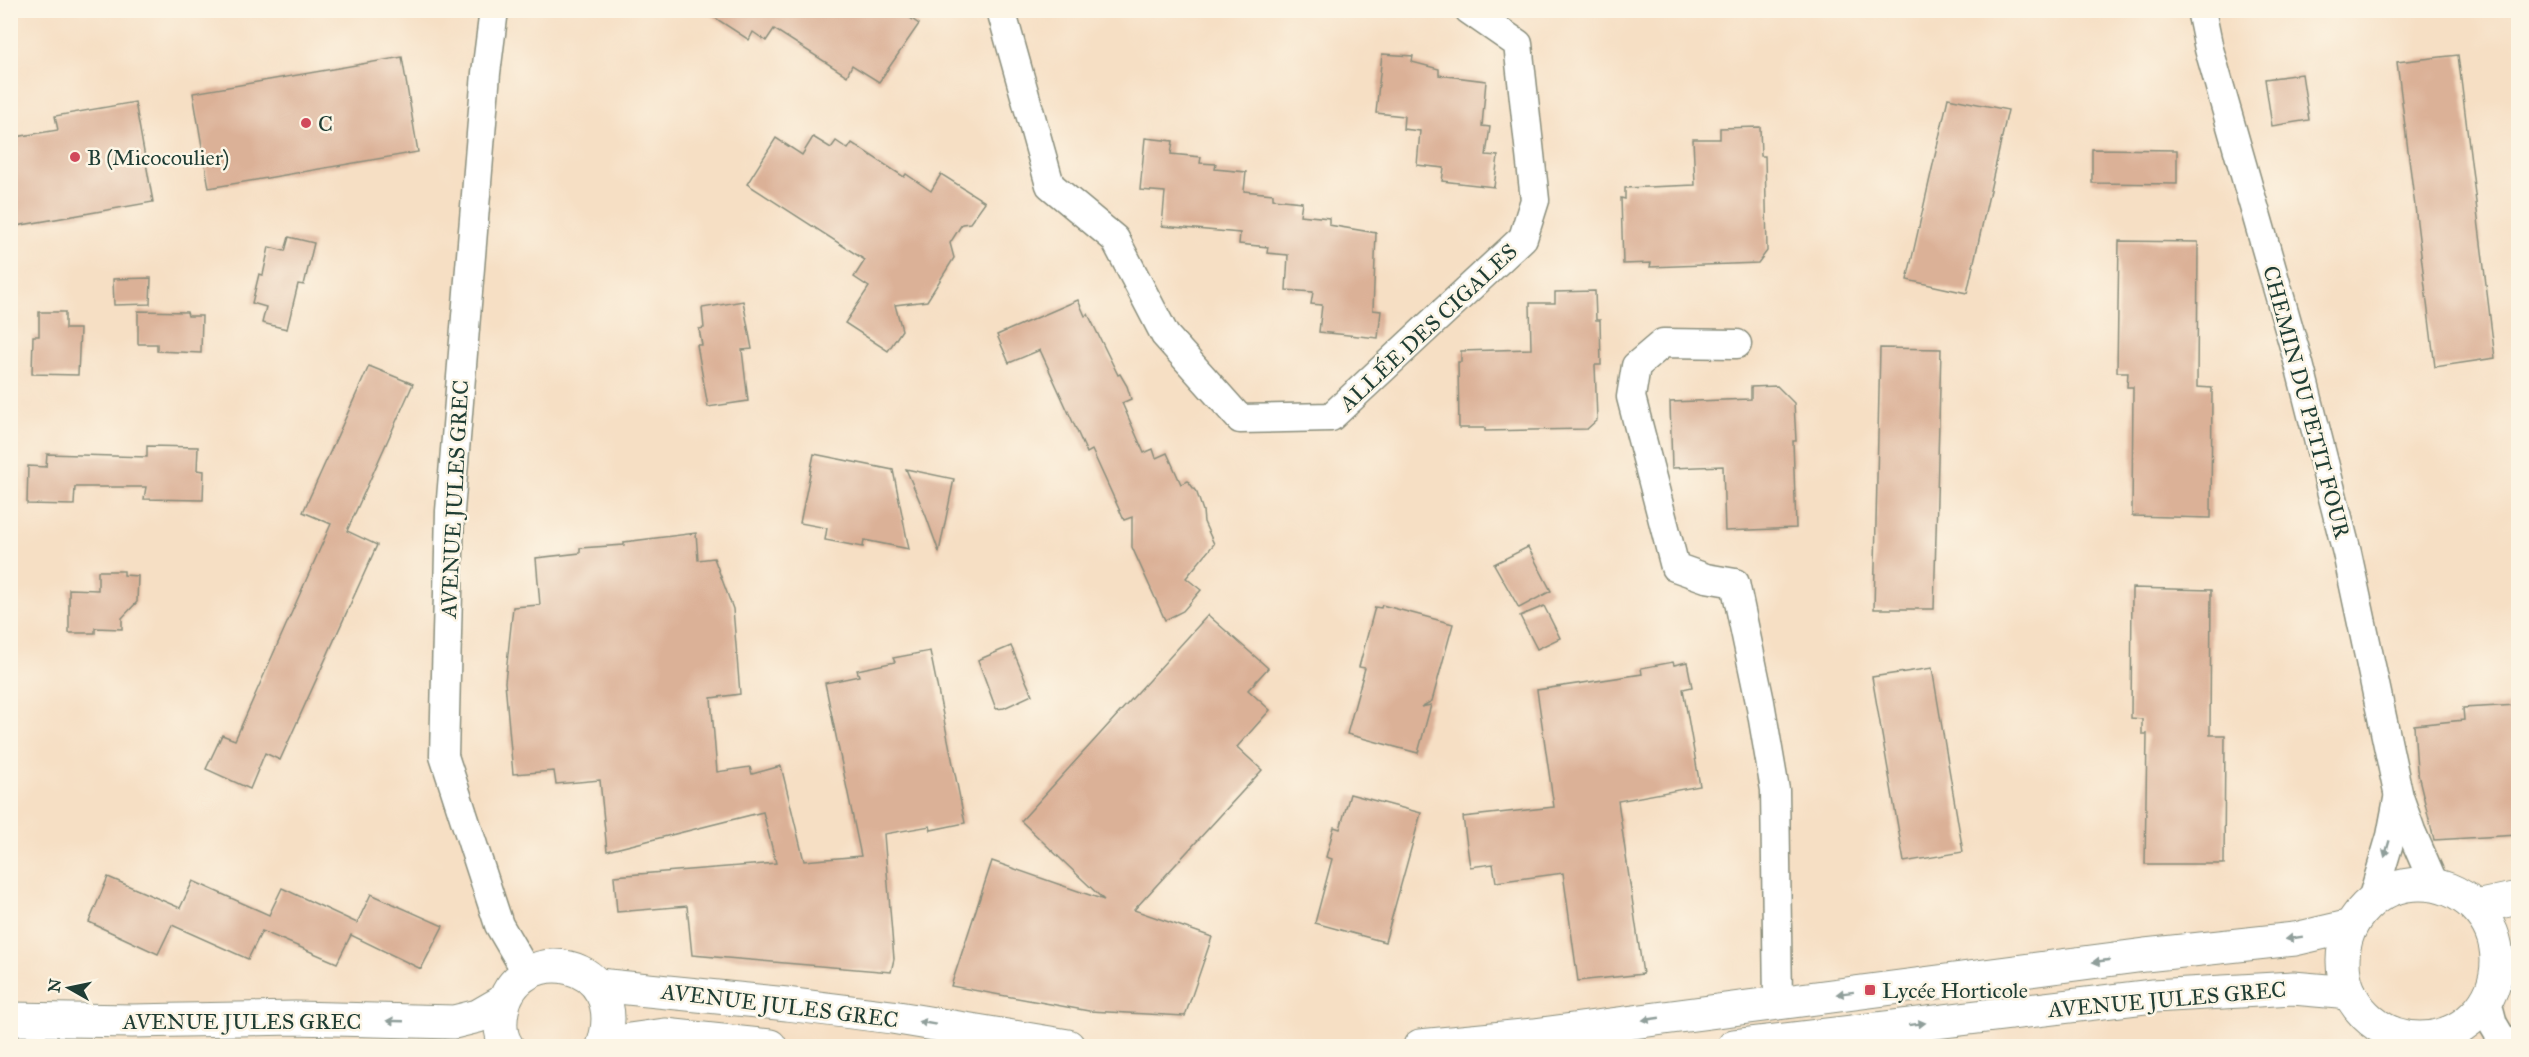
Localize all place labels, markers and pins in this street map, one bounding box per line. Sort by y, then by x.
place label: C [318,110,333,137]
marker: C [299,116,313,130]
place label: B (Micocoulier) [87,144,229,171]
marker: B (Micocoulier) [68,150,82,164]
place label: Lycée Horticole [1882,977,2028,1004]
marker: Lycée Horticole [1863,983,1877,997]

